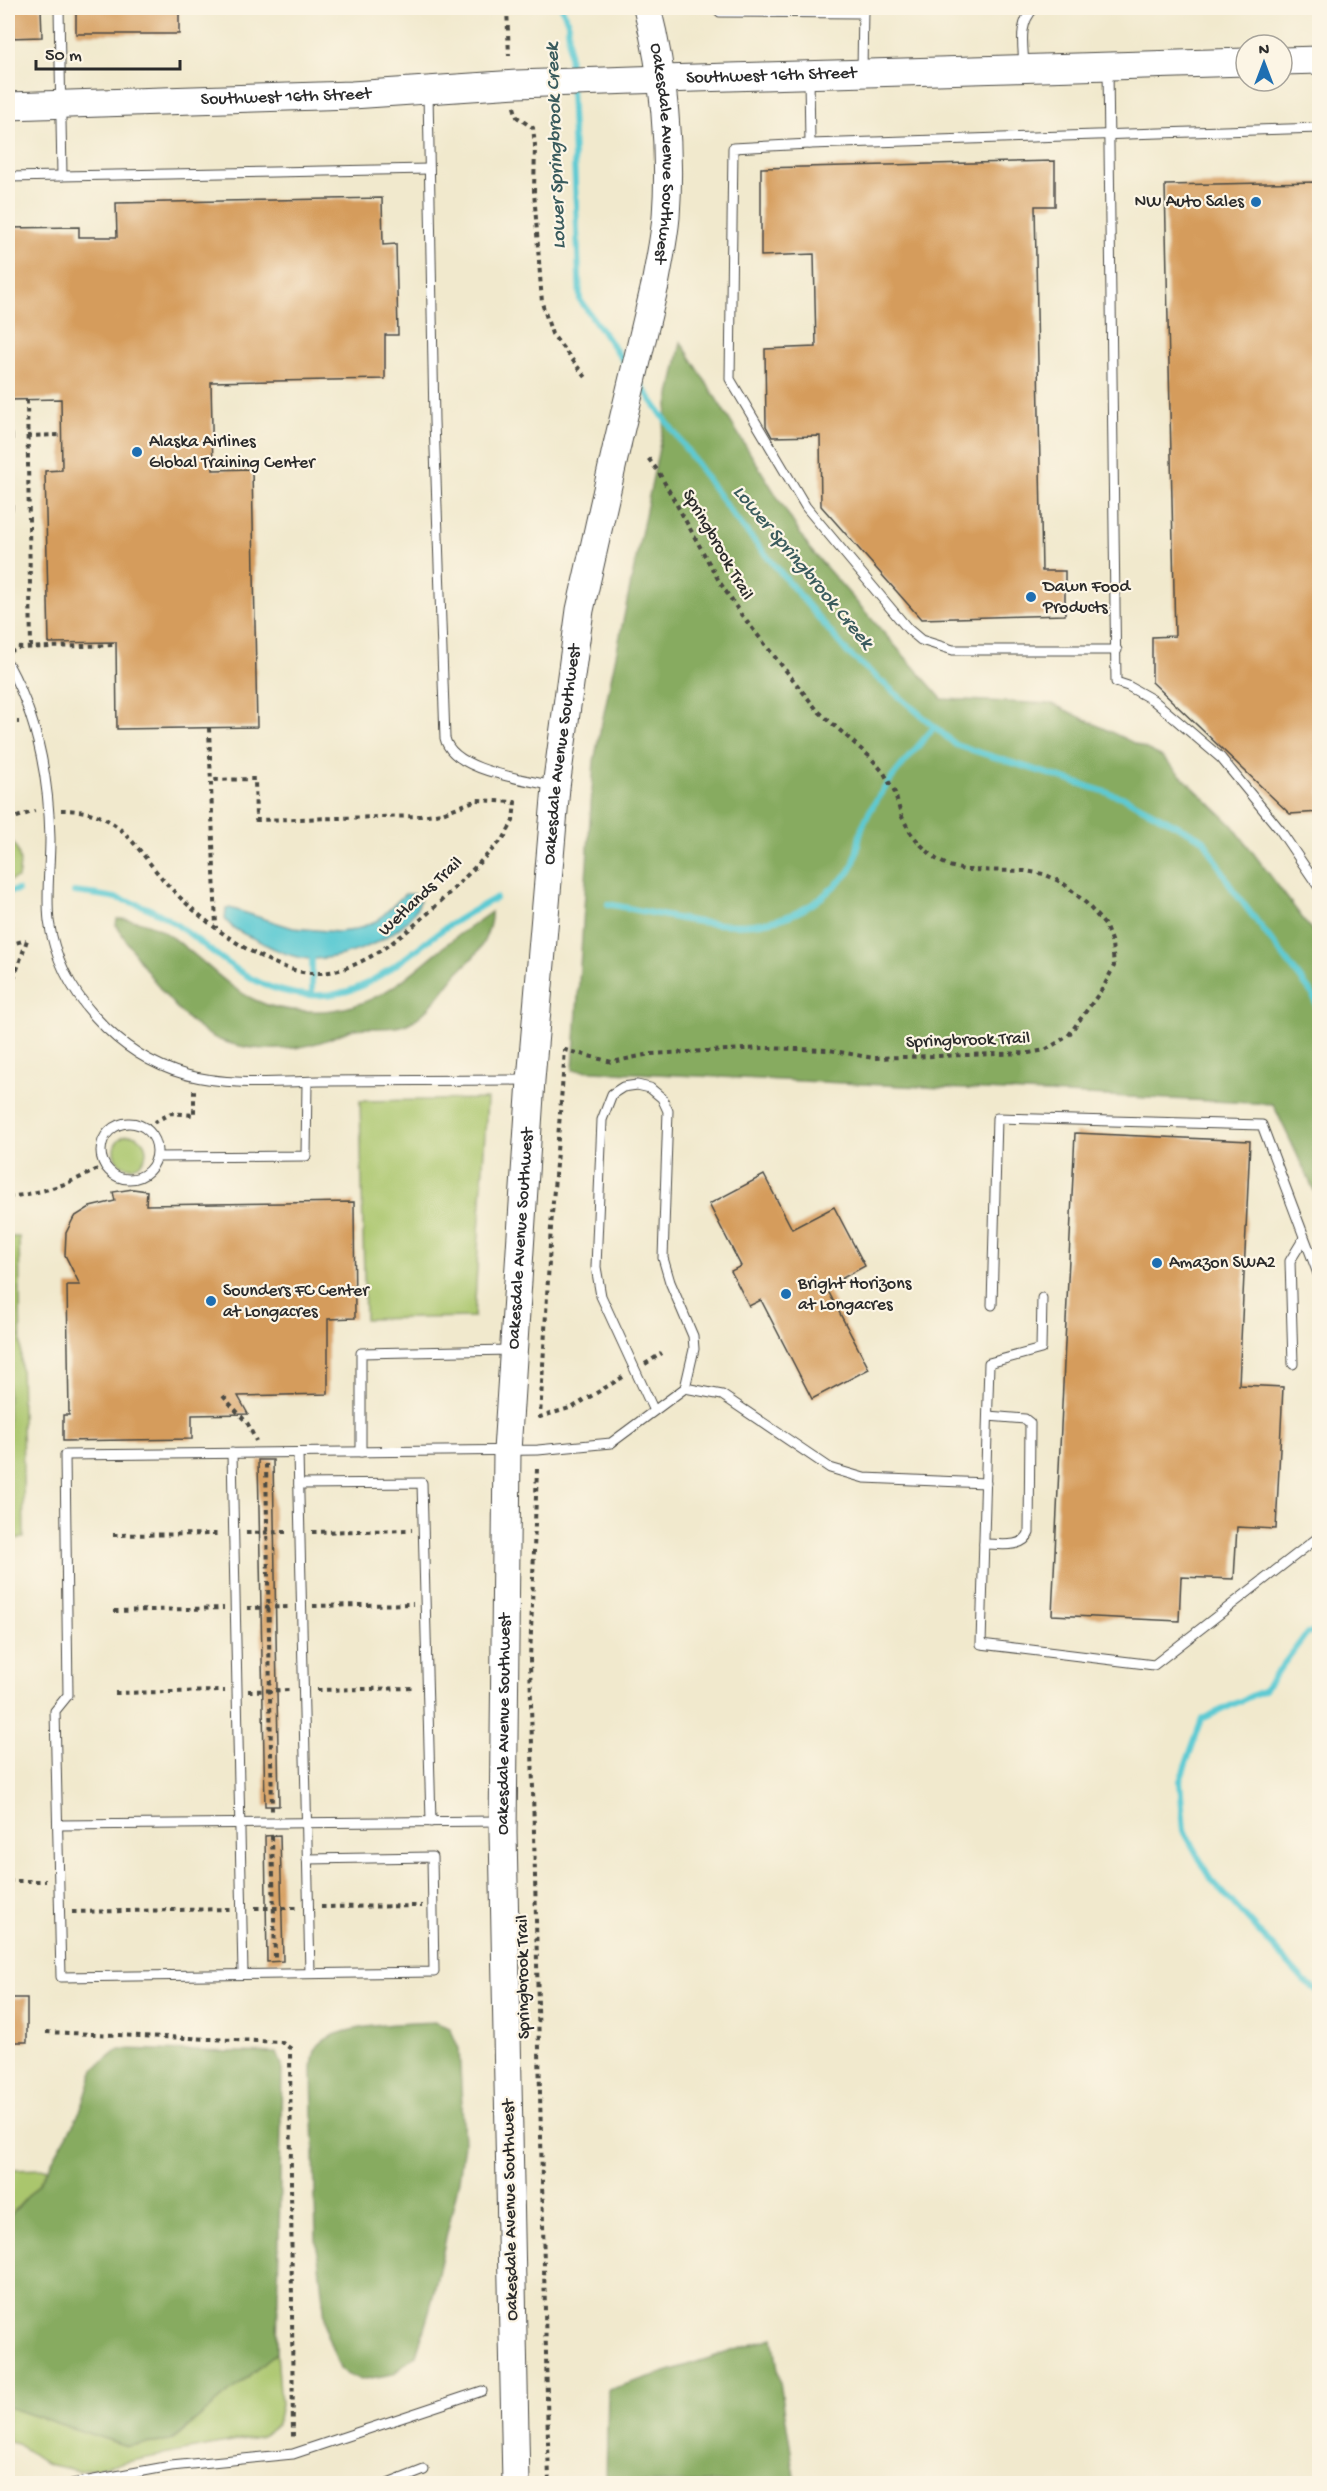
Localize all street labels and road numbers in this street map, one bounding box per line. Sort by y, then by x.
street label: Oakesdale Avenue Southwest [645,41,678,267]
street label: Southwest 16th Street [686,63,858,89]
street label: Southwest 16th Street [200,83,373,110]
street label: Springbrook Trail [677,486,757,604]
street label: Oakesdale Avenue Southwest [539,641,586,865]
street label: Wetlands Trail [375,853,467,941]
street label: Springbrook Trail [906,1028,1031,1054]
street label: Oakesdale Avenue Southwest [503,1126,538,1350]
street label: Oakesdale Avenue Southwest [492,1612,516,1835]
street label: Springbrook Trail [512,1915,536,2039]
street label: Oakesdale Avenue Southwest [499,2097,523,2321]

